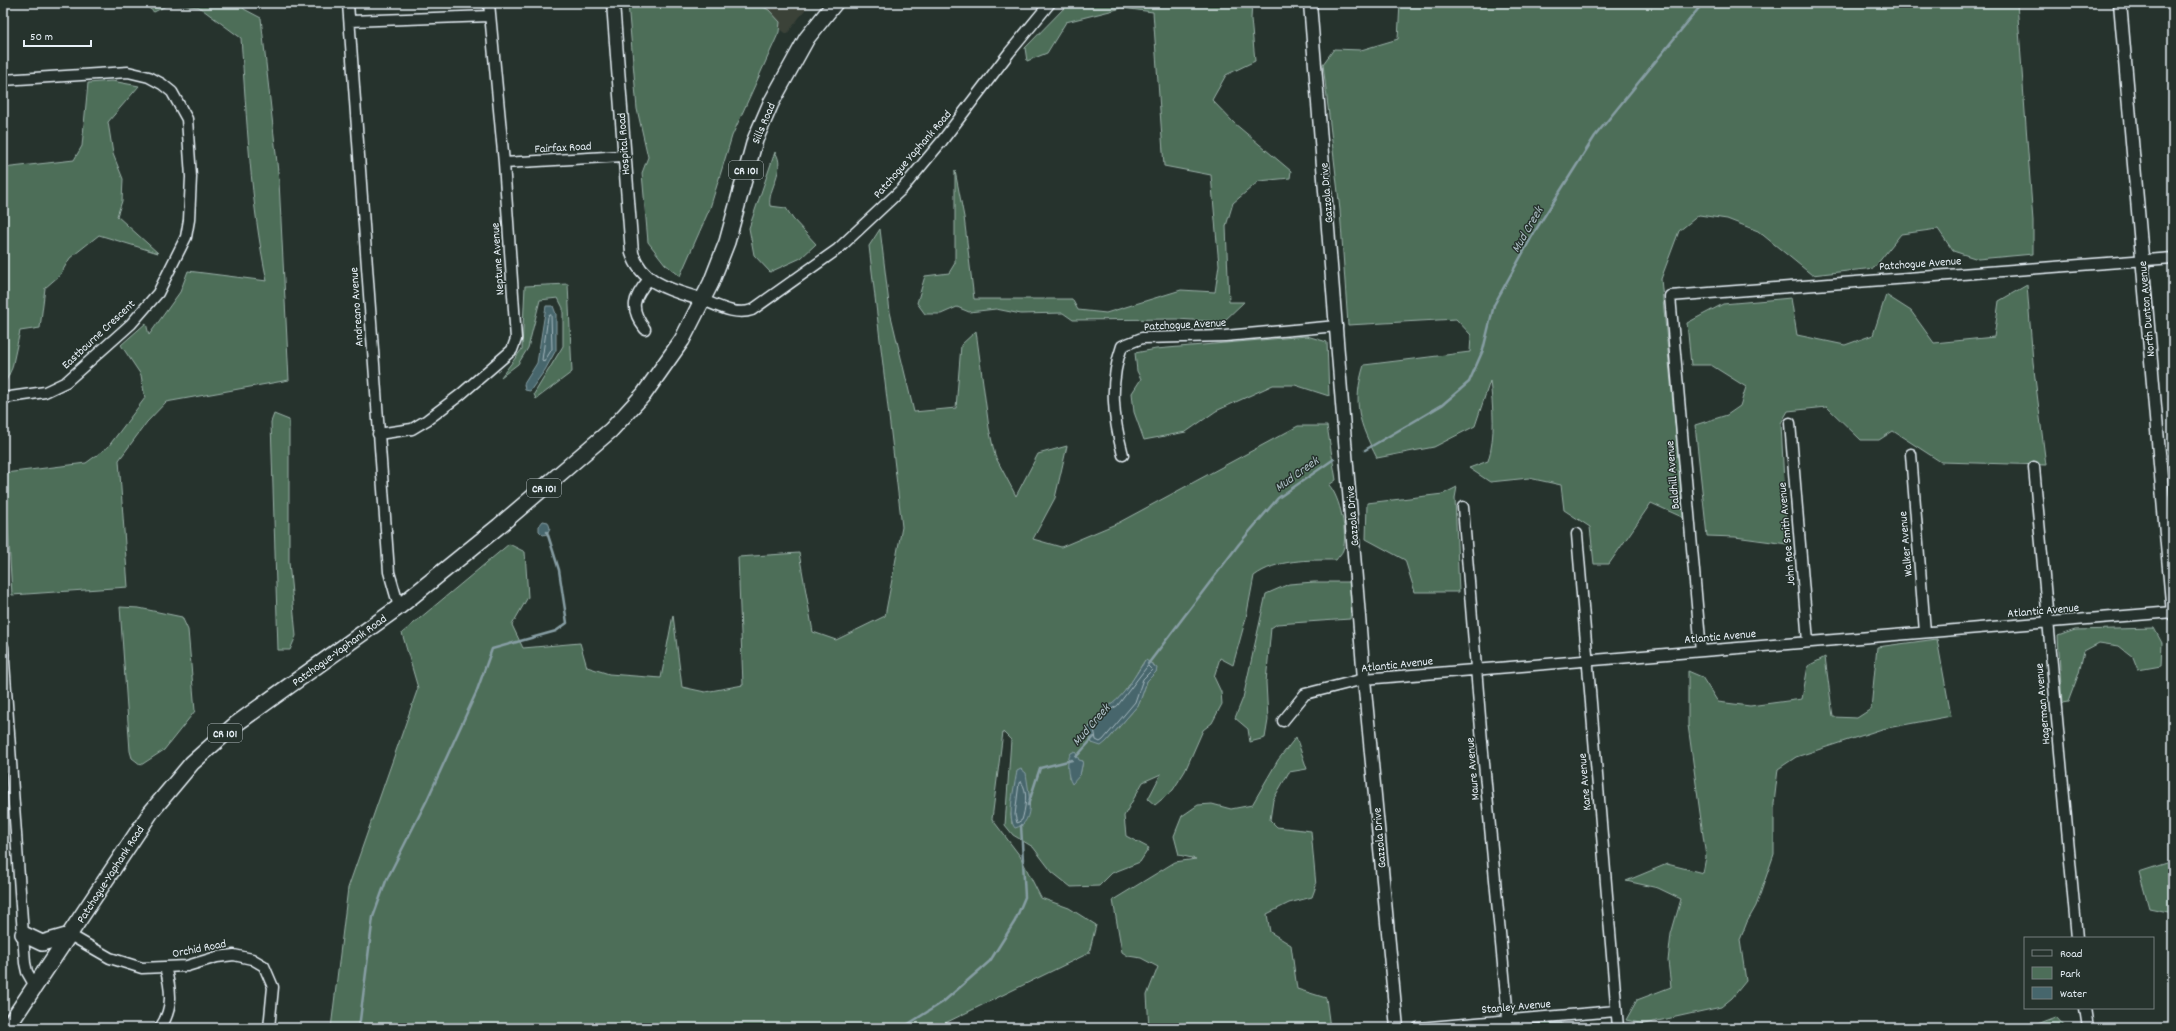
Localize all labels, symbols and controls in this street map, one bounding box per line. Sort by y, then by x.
scale bar [24,22,91,48]
text: 50 m [30,29,53,46]
street label: Sills Road [748,100,781,147]
street label: Patchogue Yaphank Road [870,107,956,203]
street label: Hospital Road [614,112,635,176]
street label: Fairfax Road [534,139,592,158]
road number: CR 101 [729,161,763,179]
street label: Gazzola Drive [1316,162,1339,224]
water label: Mud Creek [1507,202,1550,257]
street label: Neptune Avenue [487,222,510,296]
street label: Patchogue Avenue [1878,253,1962,276]
street label: North Dunton Avenue [2135,260,2160,358]
street label: Andreano Avenue [346,267,369,347]
street label: Eastbourne Crescent [58,296,140,374]
street label: Patchogue Avenue [1143,315,1227,336]
street label: Baldhill Avenue [1662,440,1685,510]
water label: Mud Creek [1272,452,1325,497]
road number: CR 101 [527,479,561,497]
street label: John Roe Smith Avenue [1774,481,1800,586]
street label: Gazzola Drive [1342,485,1365,547]
street label: Walker Avenue [1895,510,1918,577]
street label: Atlantic Avenue [2007,600,2080,623]
street label: Patchogue-Yaphank Road [289,611,391,691]
street label: Atlantic Avenue [1684,626,1757,649]
street label: Atlantic Avenue [1360,653,1434,678]
street label: Hagerman Avenue [2031,662,2056,745]
water label: Mud Creek [1068,699,1117,751]
road number: CR 101 [208,724,242,742]
street label: Maure Avenue [1462,737,1485,801]
street label: Kane Avenue [1575,752,1596,811]
street label: Gazzola Drive [1369,807,1392,869]
street label: Patchogue-Yaphank Road [73,823,149,927]
street label: Orchid Road [171,936,228,963]
legend [2024,937,2154,1009]
text: Road [2060,946,2082,963]
text: Park [2060,966,2081,983]
text: Water [2060,986,2087,1003]
street label: Stanley Avenue [1481,996,1551,1019]

